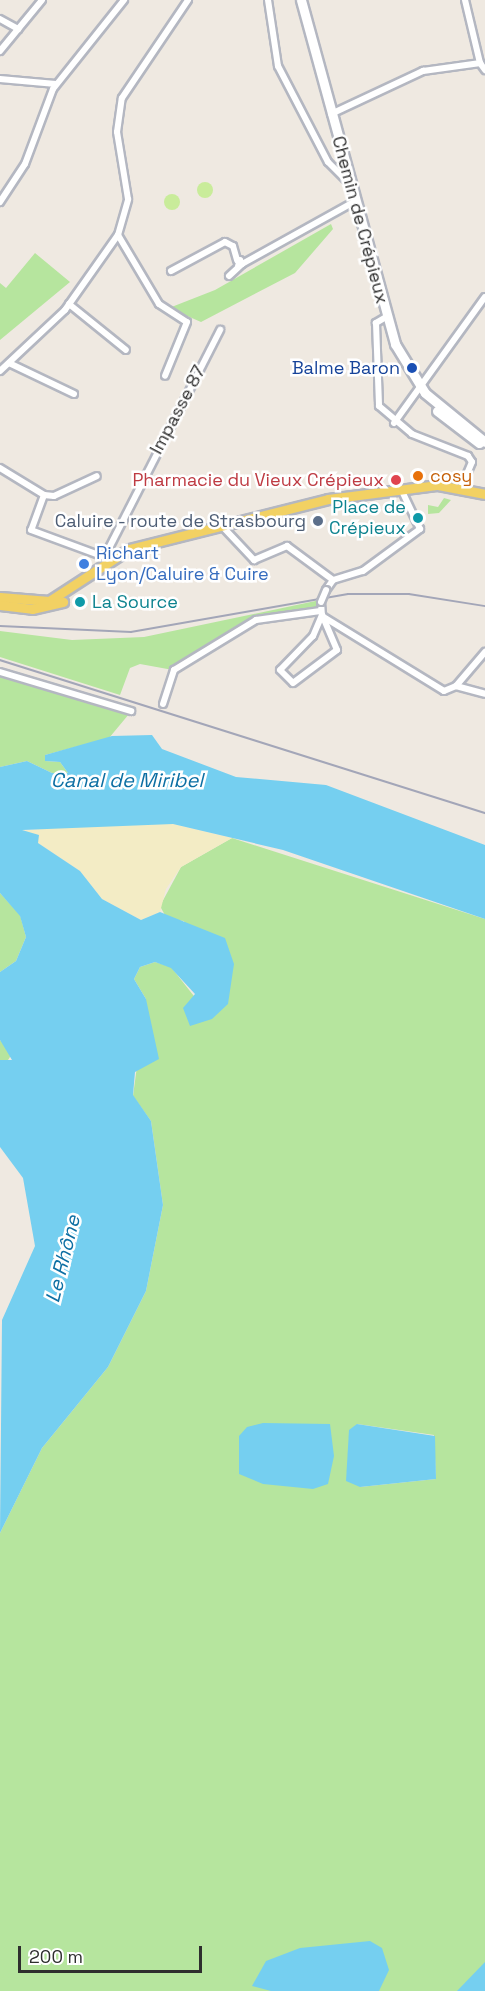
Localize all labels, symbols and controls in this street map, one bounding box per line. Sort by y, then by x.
street label: Chemin de Crépieux [327,134,393,306]
place label: Balme Baron [292,357,400,379]
marker: Balme Baron [405,361,419,375]
street label: Impasse 87 [146,362,210,458]
place label: cosy [430,465,472,487]
place label: Pharmacie du Vieux Crépieux [132,469,384,491]
marker: cosy [411,469,425,483]
marker: Pharmacie du Vieux Crépieux [389,473,403,487]
place label: Place de Crépieux [329,497,406,540]
place label: Caluire - route de Strasbourg [54,510,306,532]
marker: Place de Crépieux [411,511,425,525]
marker: Caluire - route de Strasbourg [311,514,325,528]
place label: Richart Lyon/Caluire & Cuire [96,543,269,586]
marker: Richart Lyon/Caluire & Cuire [77,557,91,571]
place label: La Source [92,591,178,613]
marker: La Source [73,595,87,609]
water label: Canal de Miribel [51,768,203,792]
water label: Le Rhône [41,1213,85,1305]
scale bar [21,1934,206,1972]
text: 200 m [29,1945,83,1968]

